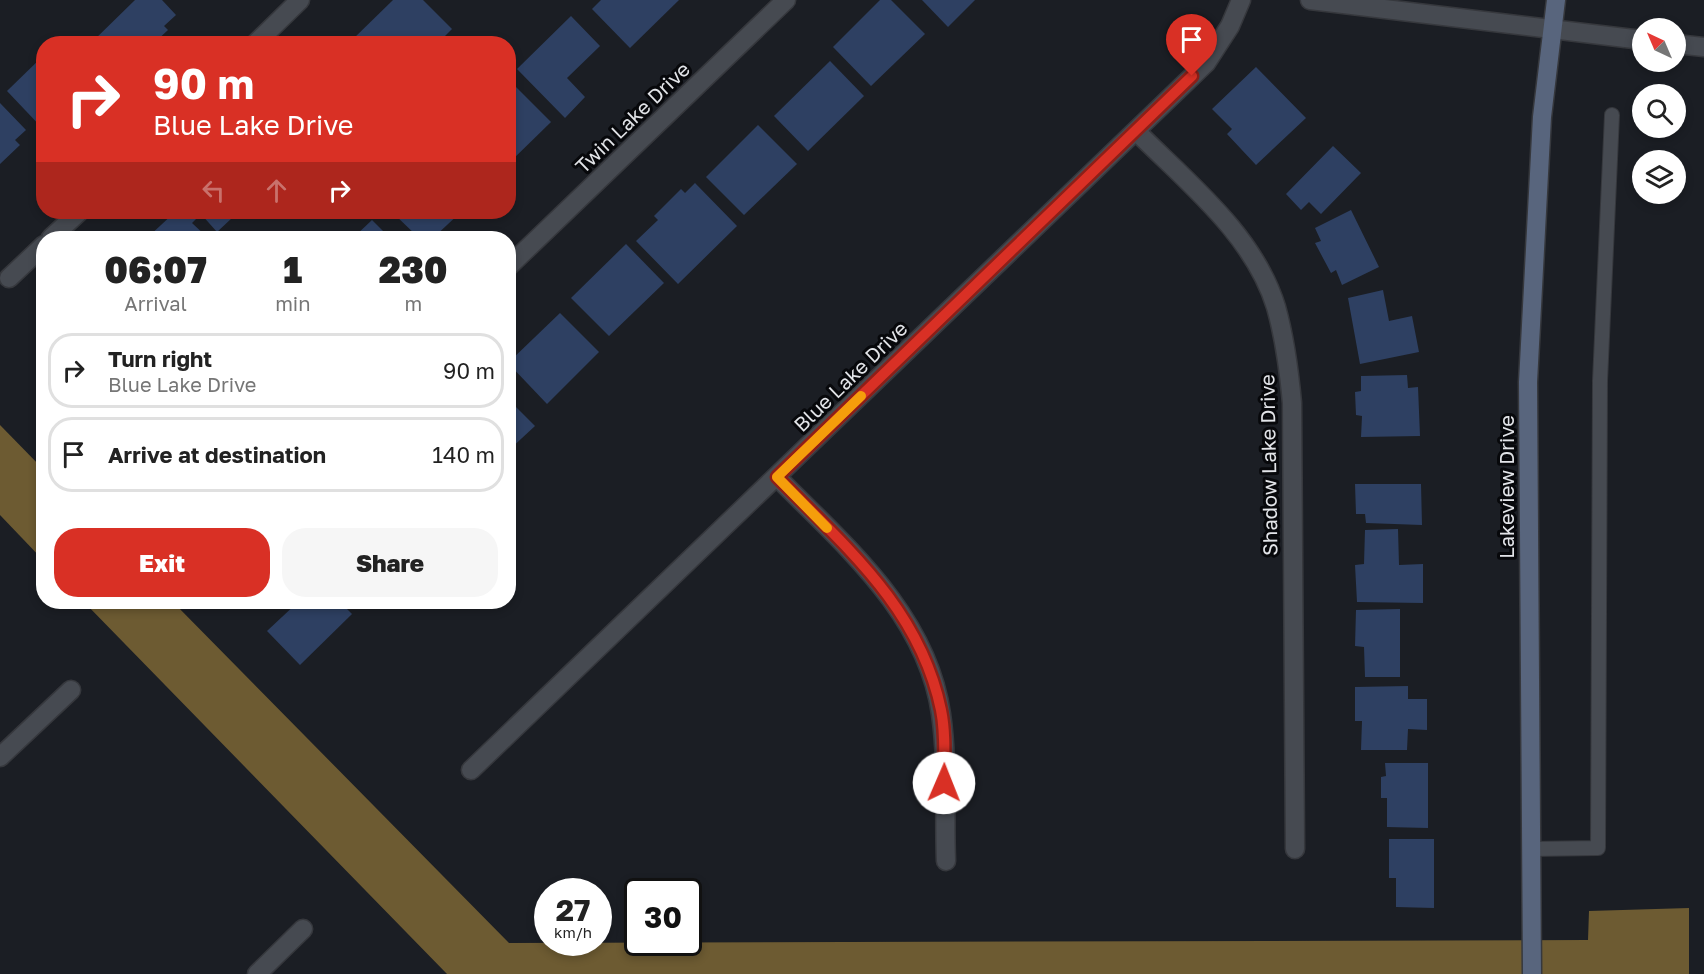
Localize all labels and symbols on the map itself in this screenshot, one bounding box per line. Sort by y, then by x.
pin [1166,14,1217,76]
north arrow [1632,18,1686,72]
street label: Twin Lake Drive [570,56,694,178]
street label: Blue Lake Drive [788,316,912,436]
street label: Shadow Lake Drive [1254,374,1282,556]
street label: Lakeview Drive [1494,415,1518,559]
position arrow [912,751,976,815]
speed limit sign: 30 [624,878,702,956]

